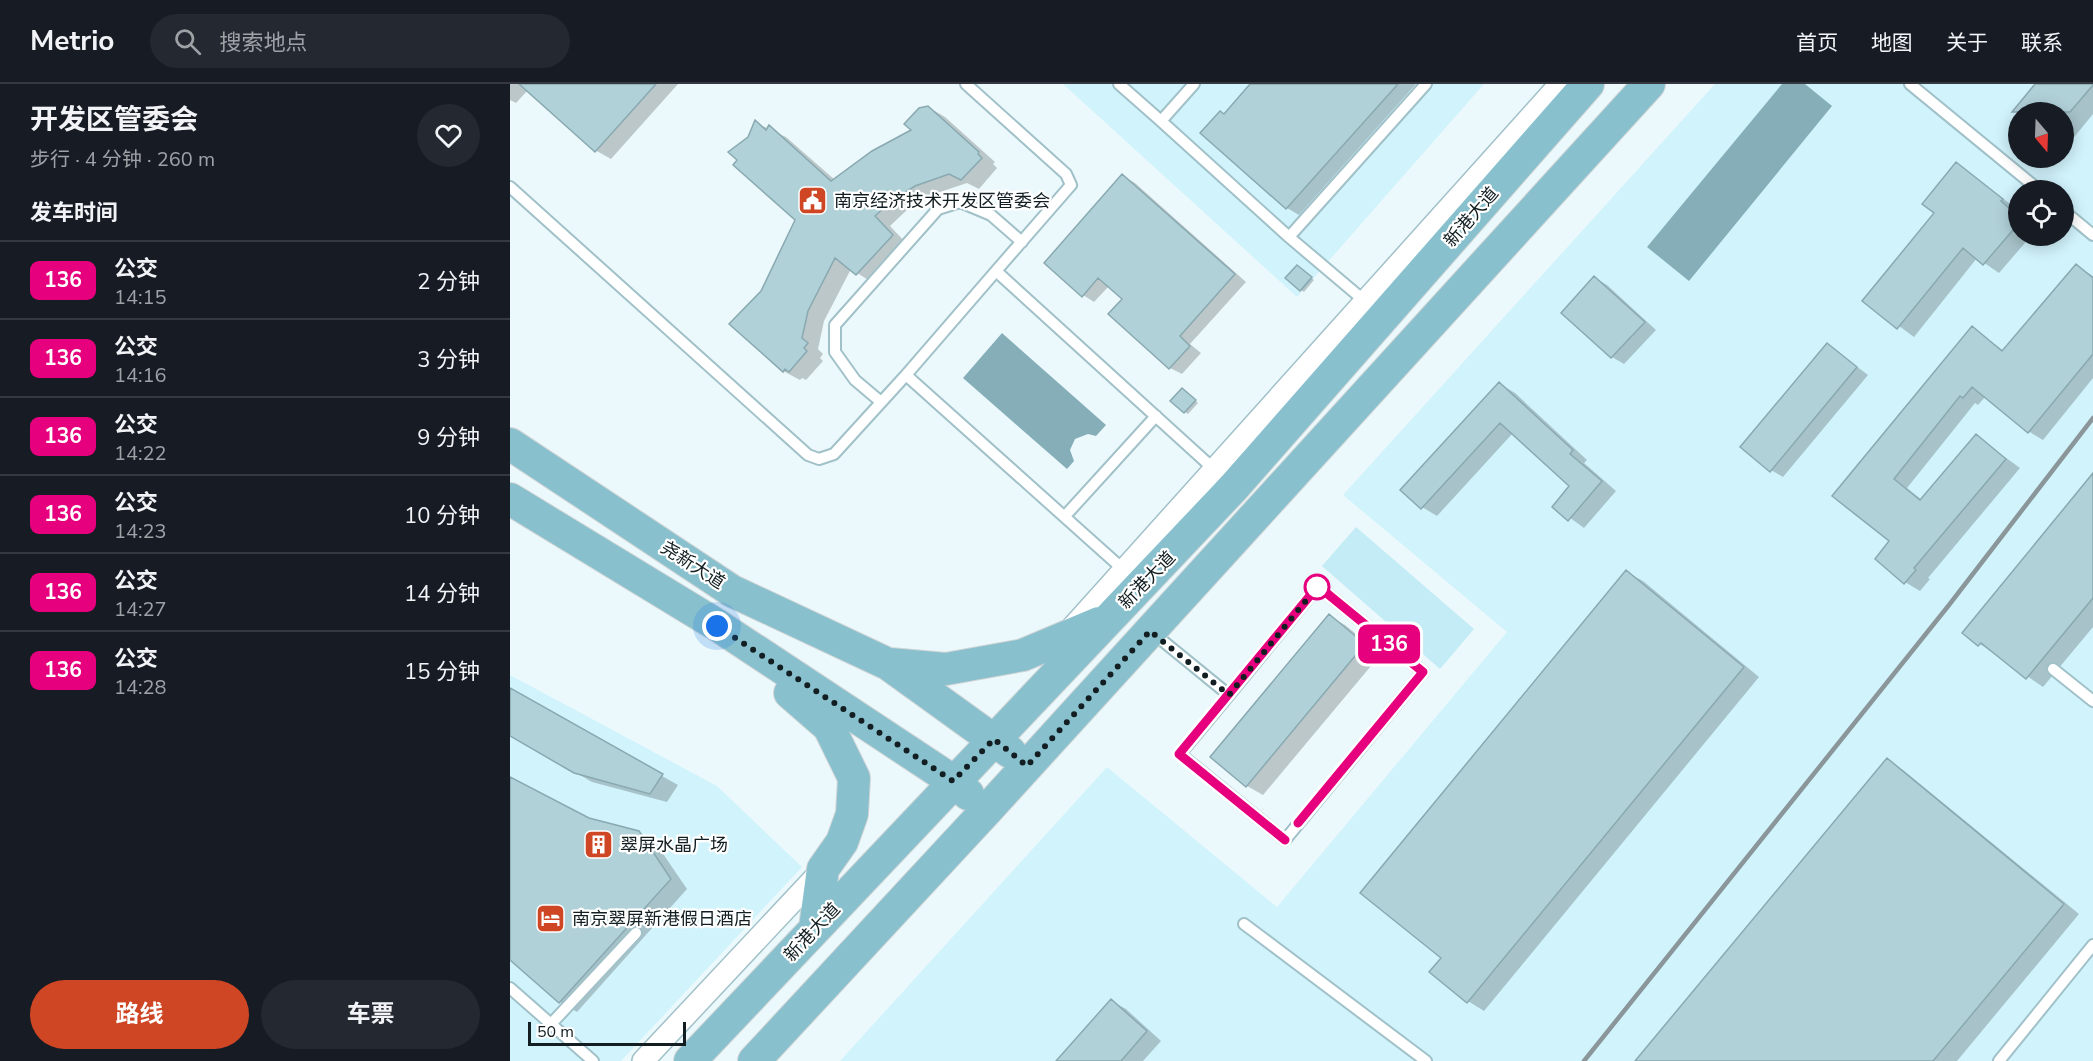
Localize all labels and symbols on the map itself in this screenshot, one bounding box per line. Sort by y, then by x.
north arrow [2008,102,2074,168]
street label: 新港大道 [1438,182,1504,252]
public building icon: 南京经济技术开发区管委会 [797,185,829,217]
place label: 南京经济技术开发区管委会 [834,189,1050,213]
street label: 尧新大道 [656,535,730,595]
street label: 新港大道 [1113,546,1181,614]
unlabelled marker [1304,574,1330,600]
your location [702,611,732,641]
line badge: 136 [1354,624,1424,664]
building icon: 翠屏水晶广场 [583,829,615,861]
place label: 翠屏水晶广场 [620,833,728,857]
street label: 新港大道 [779,897,845,967]
hotel icon: 南京翠屏新港假日酒店 [535,903,567,935]
place label: 南京翠屏新港假日酒店 [572,907,752,931]
scale bar [528,1019,686,1046]

